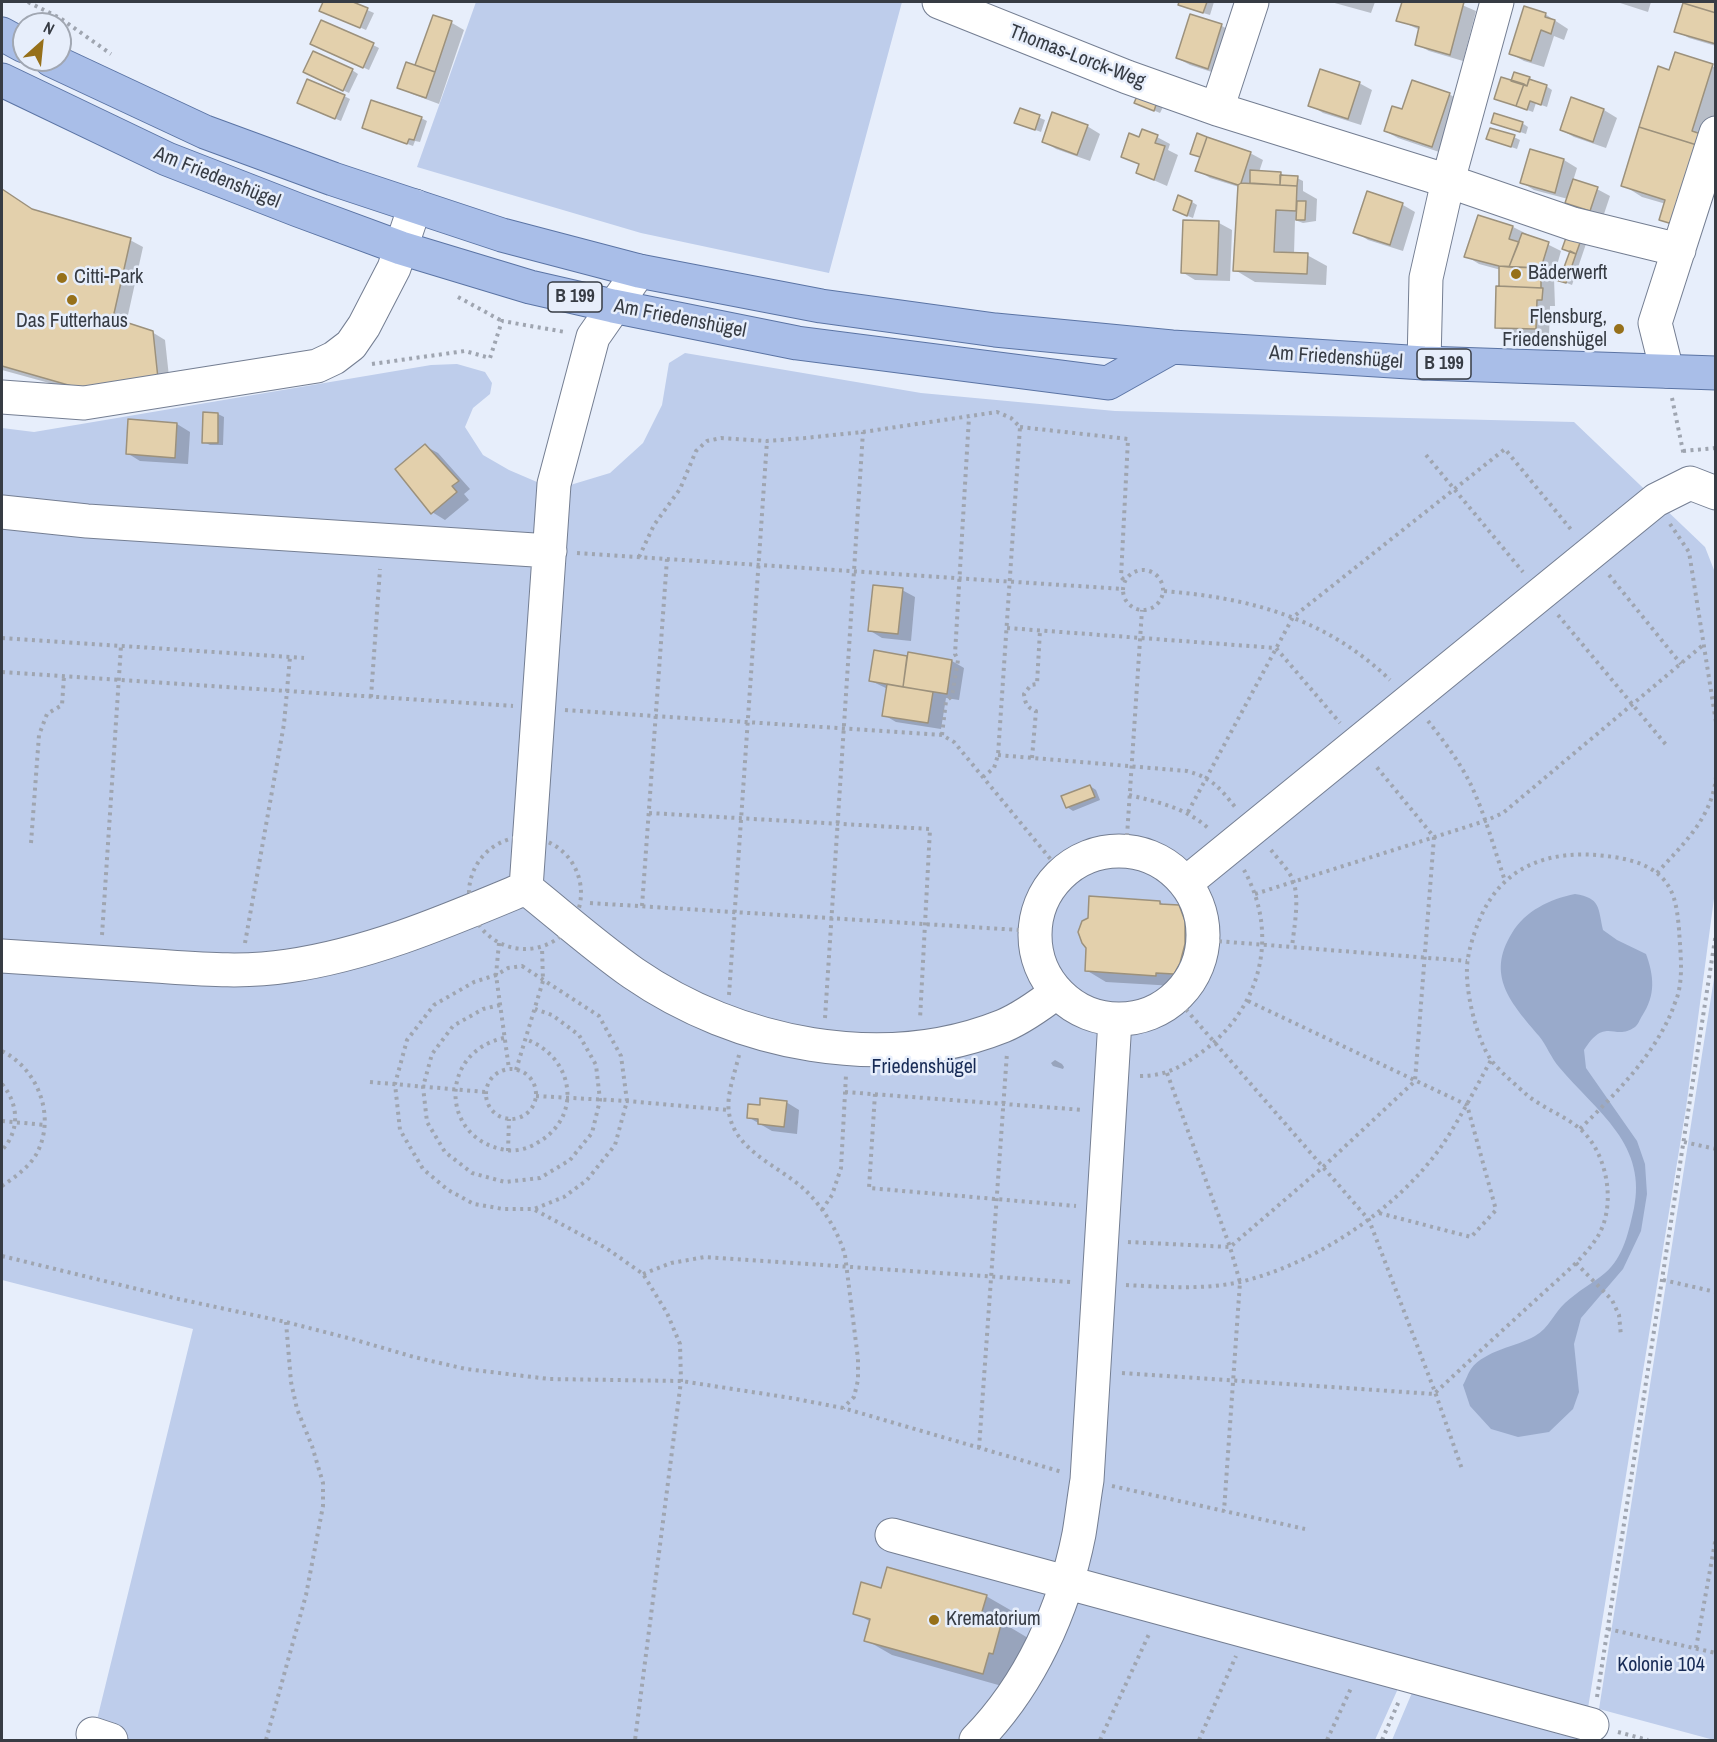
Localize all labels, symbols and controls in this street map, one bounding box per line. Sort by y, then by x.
north arrow [12,12,72,72]
text: N [40,16,58,40]
street label: Thomas-Lorck-Weg [1006,20,1148,94]
street label: Am Friedenshügel [150,142,284,214]
place label: Bäderwerft [1528,262,1607,286]
place label: Citti-Park [74,266,143,290]
marker: Bäderwerft [1509,267,1523,281]
marker: Citti-Park [55,271,69,285]
road number: B 199 [548,282,602,312]
marker: Das Futterhaus [65,293,79,307]
street label: Am Friedenshügel [612,294,748,344]
place label: Flensburg, Friedenshügel [1502,306,1607,353]
place label: Das Futterhaus [16,310,128,334]
marker: Flensburg, Friedenshügel [1612,322,1626,336]
street label: Am Friedenshügel [1268,341,1404,375]
road number: B 199 [1417,349,1471,379]
park label: Friedenshügel [872,1056,976,1080]
place label: Krematorium [946,1608,1041,1632]
marker: Krematorium [927,1613,941,1627]
park label: Kolonie 104 [1617,1654,1705,1678]

